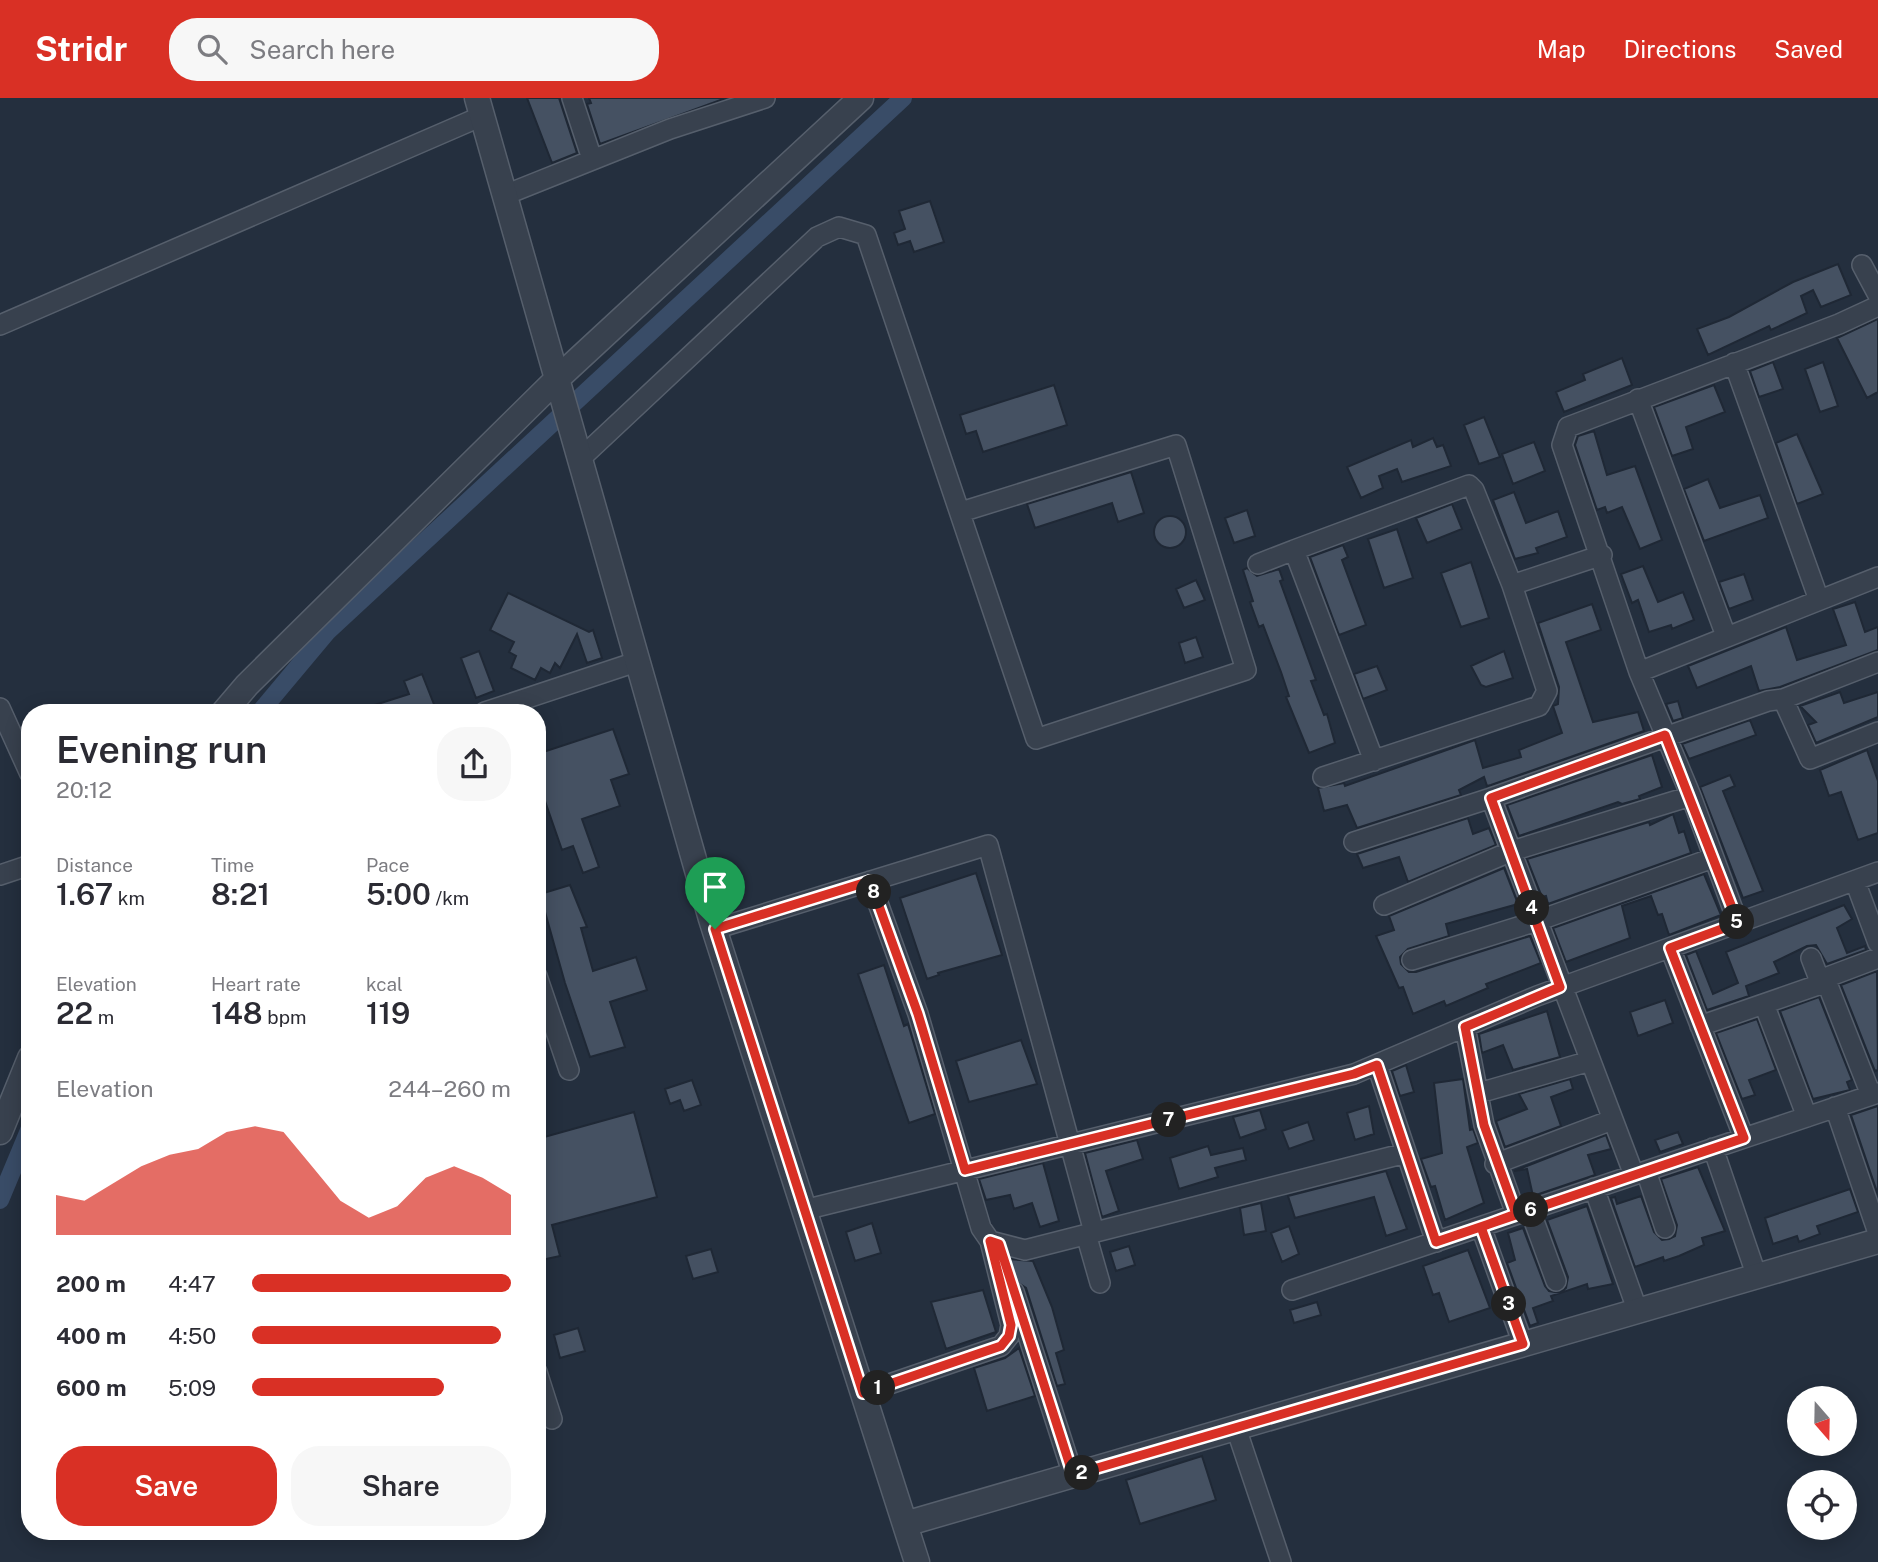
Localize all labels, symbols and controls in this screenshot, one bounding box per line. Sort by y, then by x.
search box [169,18,659,81]
text: Stridr [35,30,127,68]
icon: search [193,30,231,68]
text: Search here [249,34,395,65]
text: Map [1537,35,1586,63]
text: Directions [1624,35,1736,63]
text: Saved [1774,35,1843,63]
text: Evening run [56,727,267,772]
button: share [437,727,511,801]
text: 20:12 [56,776,112,803]
text: Distance [56,854,133,876]
text: Time [211,854,254,876]
text: Pace [366,854,409,876]
pin [685,857,745,929]
icon: arrive [696,868,734,906]
pin: 8 [856,874,892,910]
text: 1.67 [56,876,113,912]
text: 8:21 [211,876,270,912]
text: 5:00 [366,876,431,912]
text: 8 [867,880,880,902]
text: km [113,887,145,909]
text: /km [431,887,469,909]
pin: 4 [1514,890,1550,926]
text: 4 [1525,896,1538,918]
pin: 5 [1720,904,1754,940]
text: 5 [1730,910,1743,932]
text: Elevation [56,973,137,995]
text: Heart rate [211,973,301,995]
text: kcal [366,973,403,995]
text: 22 [56,995,93,1031]
text: 148 [211,995,263,1031]
text: 119 [366,995,410,1031]
text: m [93,1006,114,1028]
text: bpm [263,1006,306,1028]
text: Elevation [56,1075,154,1102]
text: 244–260 m [388,1075,511,1102]
pin: 7 [1152,1102,1186,1138]
text: 7 [1163,1108,1174,1130]
pin: 6 [1514,1192,1548,1228]
text: 6 [1524,1198,1537,1220]
text: 200 m [56,1270,126,1297]
text: 4:47 [168,1270,216,1297]
pin: 3 [1492,1286,1526,1322]
text: 3 [1502,1292,1515,1314]
text: 400 m [56,1322,126,1349]
text: 4:50 [168,1322,216,1349]
pin: 1 [860,1370,896,1406]
text: 600 m [56,1374,126,1401]
text: 5:09 [168,1374,216,1401]
text: 1 [873,1376,882,1398]
north arrow [1787,1386,1857,1456]
map controls [1787,1386,1857,1540]
button: Save [56,1446,277,1526]
button: Share [291,1446,511,1526]
pin: 2 [1064,1456,1100,1490]
text: 2 [1075,1461,1088,1483]
button: locate [1787,1470,1857,1540]

